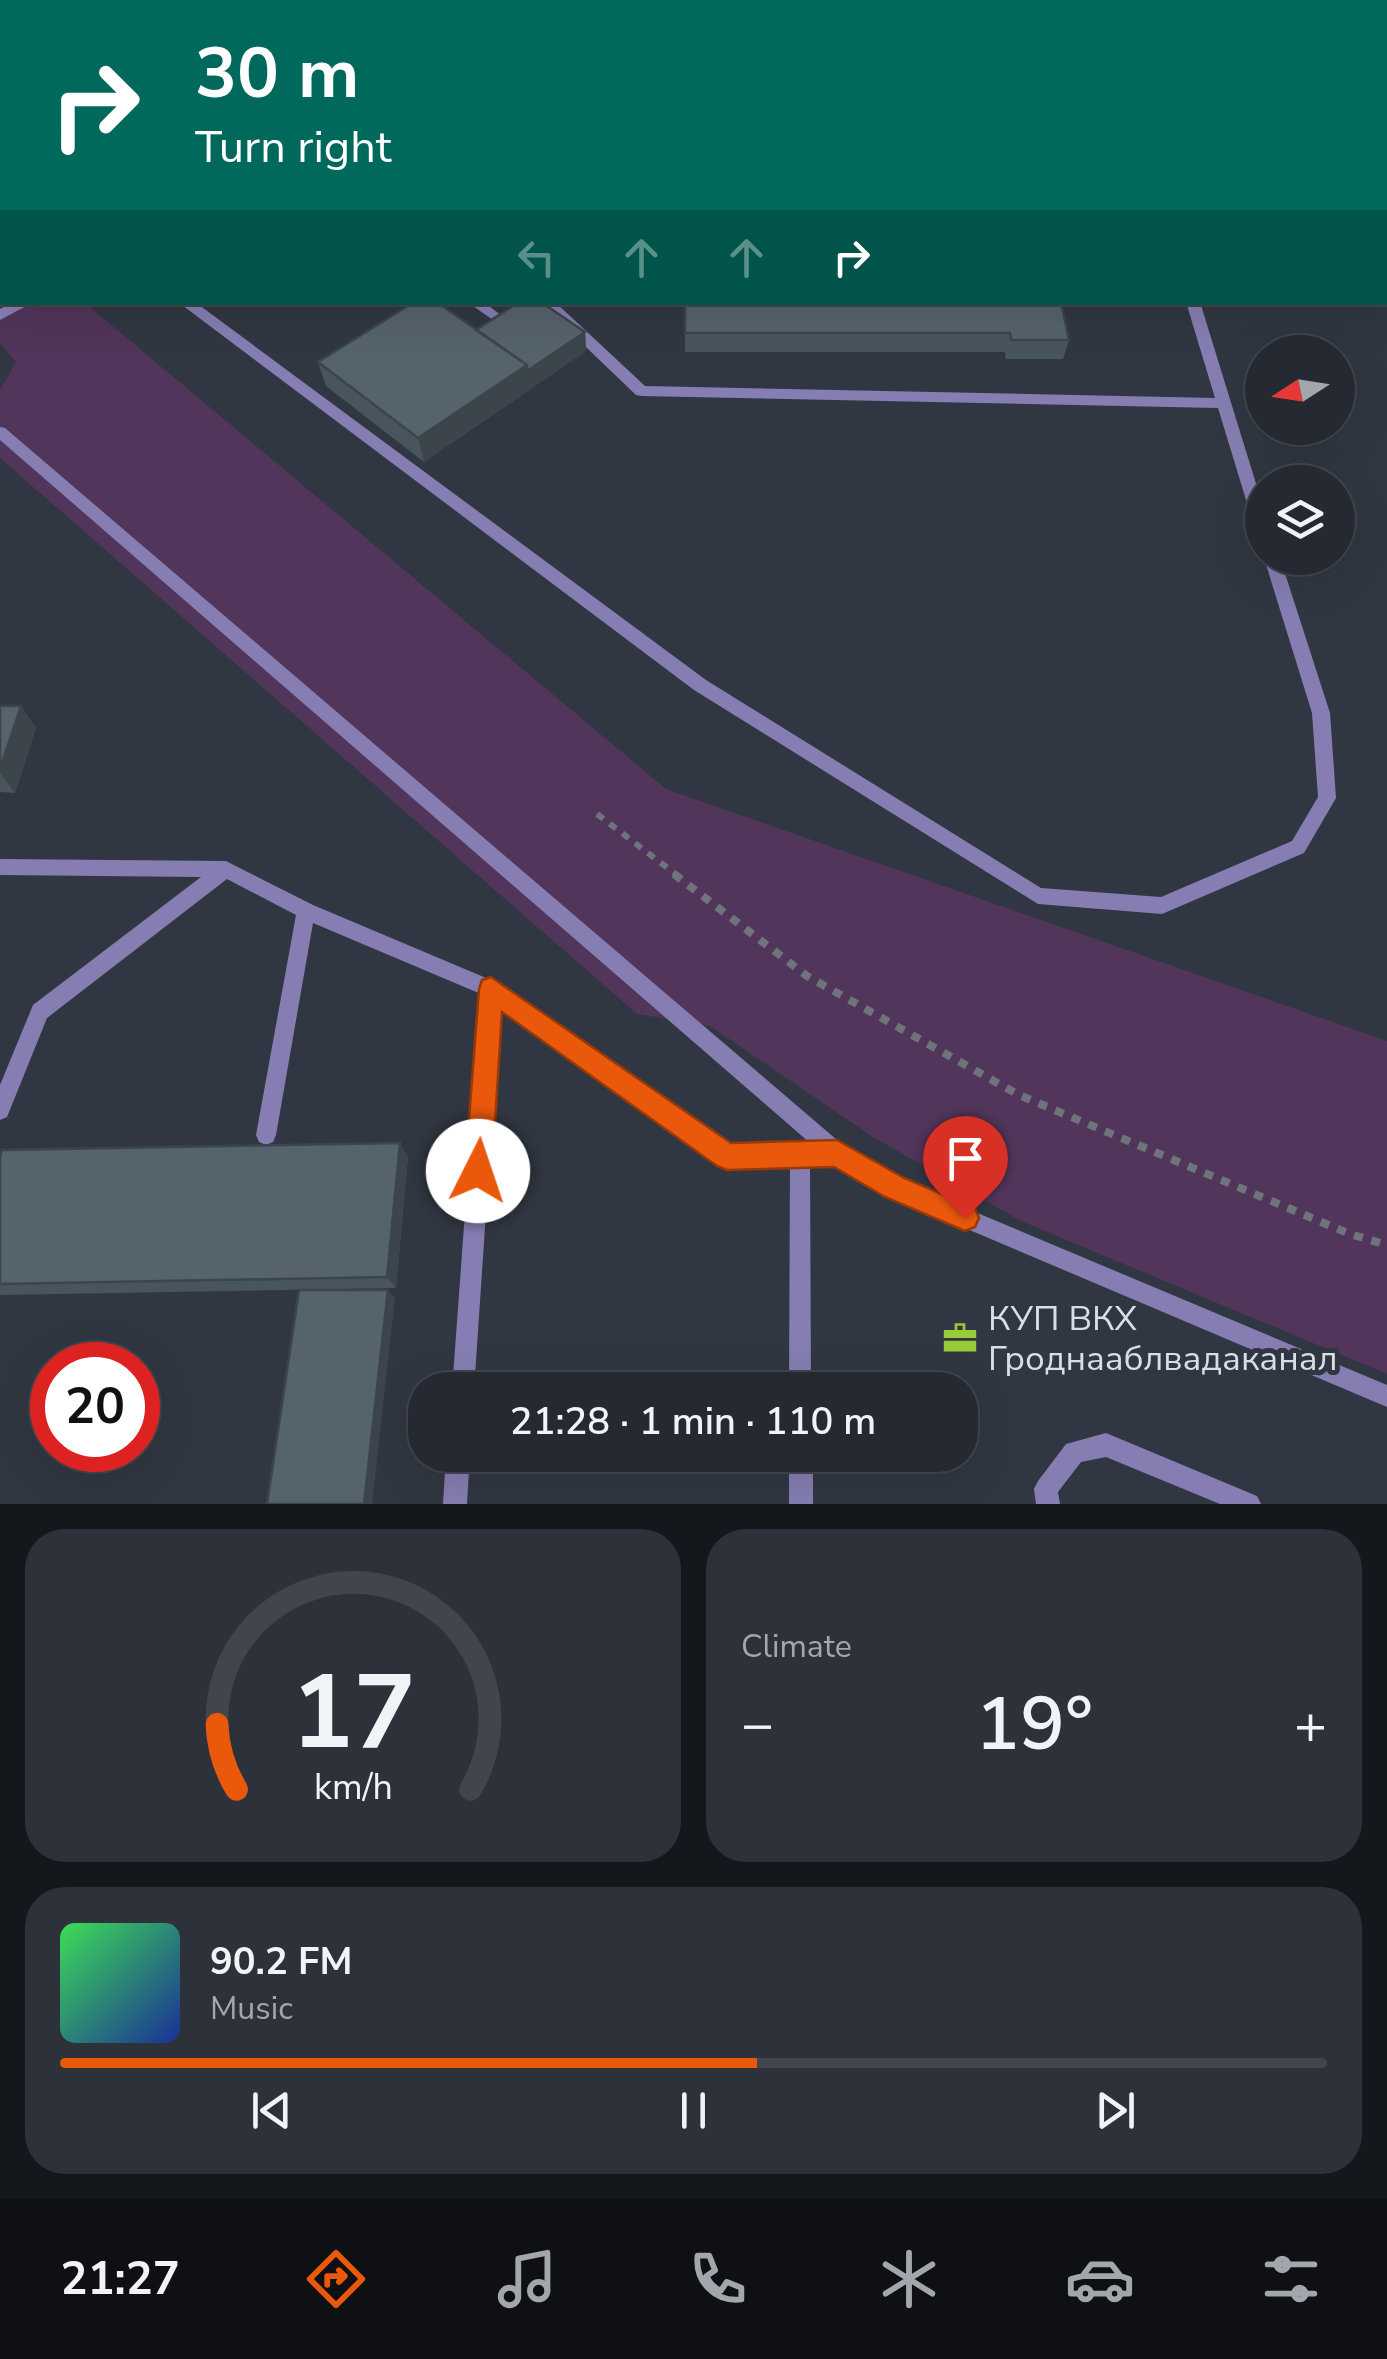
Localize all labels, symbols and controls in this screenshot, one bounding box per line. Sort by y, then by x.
text: 30 m [195,26,359,122]
icon: right [30,40,160,170]
text: Turn right [195,117,392,178]
icon: left [509,230,564,285]
icon: ahead [614,230,669,285]
icon: ahead [719,230,774,285]
icon: right [824,230,879,285]
north arrow [1245,335,1355,445]
map controls [1245,335,1355,575]
button: layers [1245,465,1355,575]
pin [923,1116,1008,1219]
position arrow [426,1119,530,1223]
icon: arrive [938,1131,993,1186]
place label: КУП ВКХ Гроднааблвадаканал [988,1295,1338,1382]
office icon: КУП ВКХ Гроднааблвадаканал [941,1319,979,1357]
speed limit sign: 20 [30,1342,160,1472]
text: 21:28 · 1 min · 110 m [510,1396,876,1447]
text: Climate [741,1625,852,1668]
text: 17 [291,1642,415,1784]
text: 19° [975,1673,1093,1775]
text: − [741,1687,774,1762]
text: + [1294,1687,1327,1762]
text: km/h [314,1763,392,1812]
text: 90.2 FM [210,1936,352,1987]
text: Music [210,1987,293,2030]
icon: previous [244,2083,299,2138]
icon: pause [666,2083,721,2138]
icon: next [1088,2083,1143,2138]
icon: directions [301,2244,371,2314]
icon: music [492,2244,562,2314]
icon: phone [683,2244,753,2314]
icon: climate [874,2244,944,2314]
icon: car [1065,2244,1135,2314]
icon: filters [1256,2244,1326,2314]
text: 21:27 [61,2249,180,2310]

